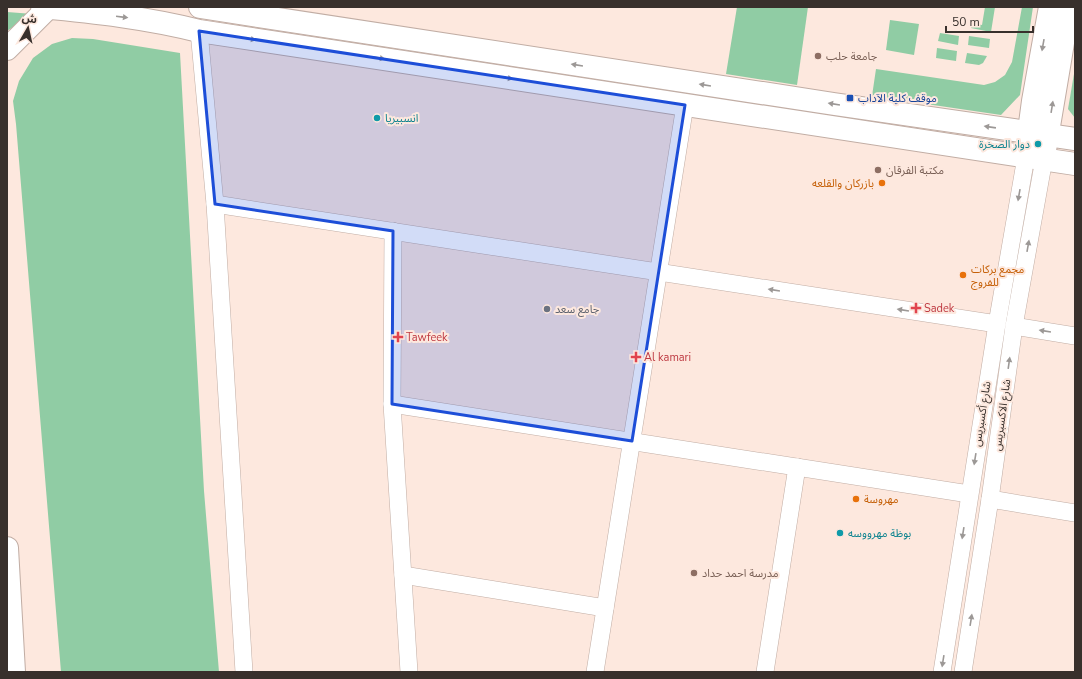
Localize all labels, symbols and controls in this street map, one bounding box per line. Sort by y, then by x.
north arrow [8,8,48,48]
scale bar [946,8,1033,34]
text: ش [21,10,38,27]
one-way arrow [116,13,128,20]
text: 50 m [952,14,980,30]
one-way arrow [244,36,256,42]
one-way arrow [1040,39,1046,51]
place label: جامعة حلب [826,49,878,64]
marker: جامعة حلب [813,51,823,61]
one-way arrow [373,55,385,61]
one-way arrow [571,62,583,68]
one-way arrow [501,75,513,81]
one-way arrow [699,82,712,88]
place label: موقف كلية الآداب [858,91,937,106]
marker: موقف كلية الآداب [845,93,855,103]
one-way arrow [828,101,840,107]
one-way arrow [1049,101,1055,113]
place label: انسبيريا [385,111,418,126]
marker: انسبيريا [372,113,382,123]
one-way arrow [984,124,996,130]
place label: دوار الصخرة [979,137,1030,152]
marker: دوار الصخرة [1033,139,1043,149]
place label: مكتبة الفرقان [886,163,944,178]
marker: مكتبة الفرقان [873,165,883,175]
place label: بازركان والقلعه [812,176,874,191]
marker: بازركان والقلعه [877,178,887,188]
one-way arrow [1016,189,1022,201]
one-way arrow [1026,240,1032,252]
place label: مجمع بركات للفروج [971,262,1025,290]
marker: مجمع بركات للفروج [958,270,968,280]
one-way arrow [768,287,780,293]
place label: Sadek [924,301,955,316]
place label: جامع سعد [555,302,600,317]
marker: Sadek [911,303,921,313]
marker: جامع سعد [542,304,552,314]
one-way arrow [897,306,909,312]
one-way arrow [1039,328,1051,334]
place label: Tawfeek [406,330,448,345]
marker: Tawfeek [393,332,403,342]
place label: Al kamari [644,350,691,365]
marker: Al kamari [631,352,641,362]
one-way arrow [1006,357,1012,369]
street label: شارع الاكسبريس [990,378,1015,452]
street label: شارع أكسبريس [969,380,995,448]
one-way arrow [972,453,978,465]
place label: مهروسة [864,492,899,507]
marker: مهروسة [851,494,861,504]
place label: بوظة مهرووسه [848,526,911,541]
one-way arrow [960,527,966,539]
marker: بوظة مهرووسه [835,528,845,538]
place label: مدرسة احمد حداد [702,566,779,581]
marker: مدرسة احمد حداد [689,568,699,578]
one-way arrow [968,614,974,626]
one-way arrow [940,655,946,667]

